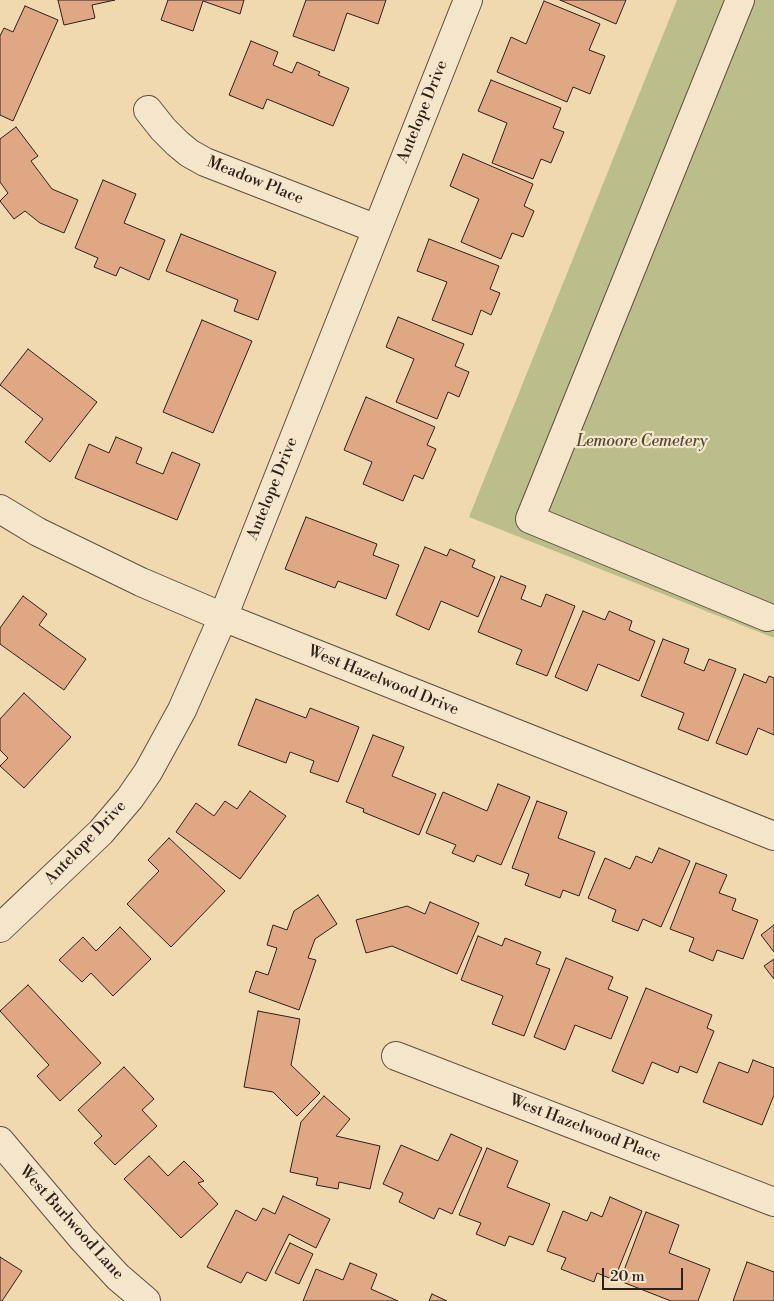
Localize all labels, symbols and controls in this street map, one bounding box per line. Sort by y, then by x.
street label: Antelope Drive [394,58,452,166]
street label: Meadow Place [204,153,306,209]
park label: Lemoore Cemetery [576,432,708,452]
street label: Antelope Drive [244,435,302,543]
street label: West Hazelwood Drive [305,642,461,720]
street label: Antelope Drive [41,797,131,889]
street label: West Hazelwood Place [507,1091,663,1167]
street label: West Burlwood Lane [15,1162,127,1284]
scale bar [604,1258,685,1290]
text: 20 m [610,1267,645,1286]

